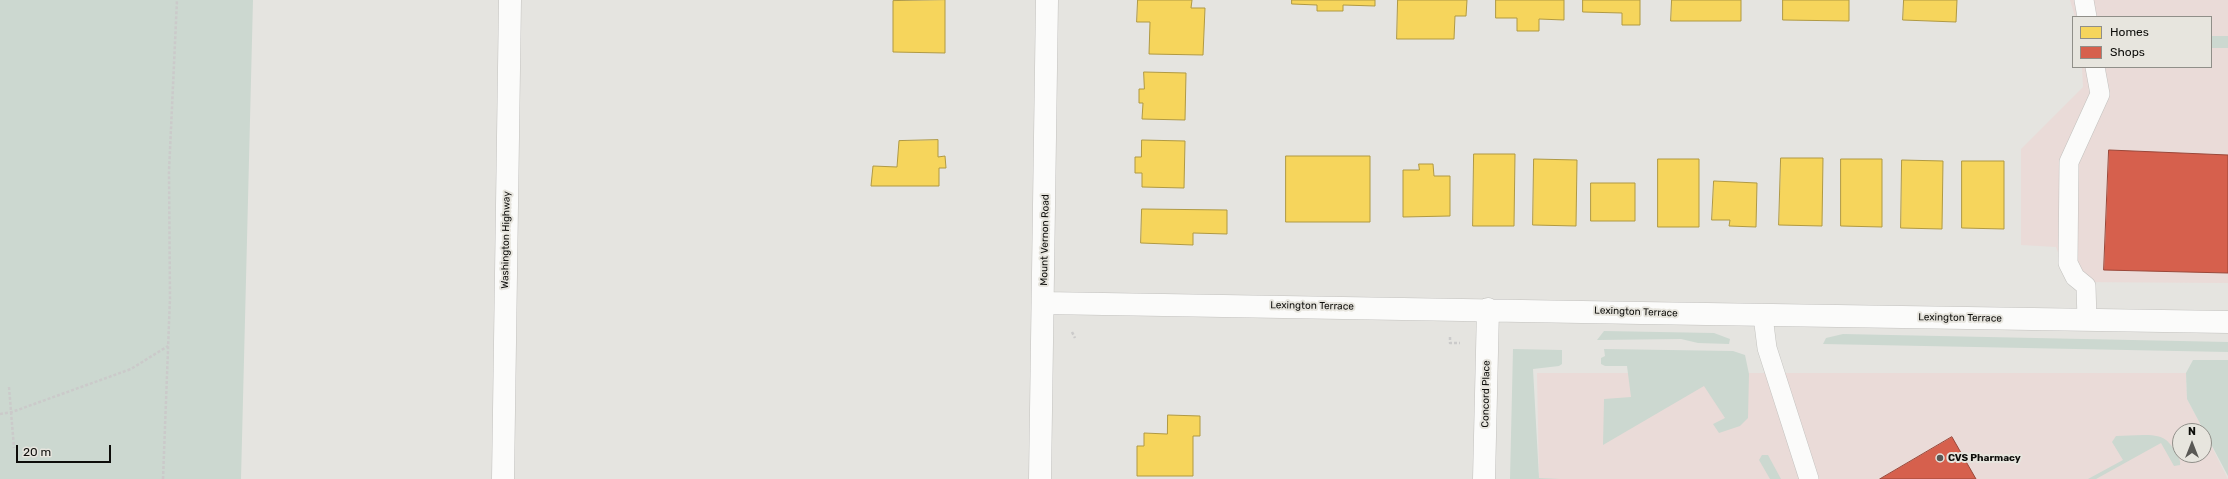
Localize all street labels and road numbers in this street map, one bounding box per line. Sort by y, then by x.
street label: Washington Highway [499,191,513,289]
street label: Mount Vernon Road [1038,194,1052,286]
street label: Lexington Terrace [1270,299,1354,313]
street label: Lexington Terrace [1594,305,1678,319]
street label: Lexington Terrace [1918,311,2002,325]
street label: Concord Place [1479,360,1493,428]

